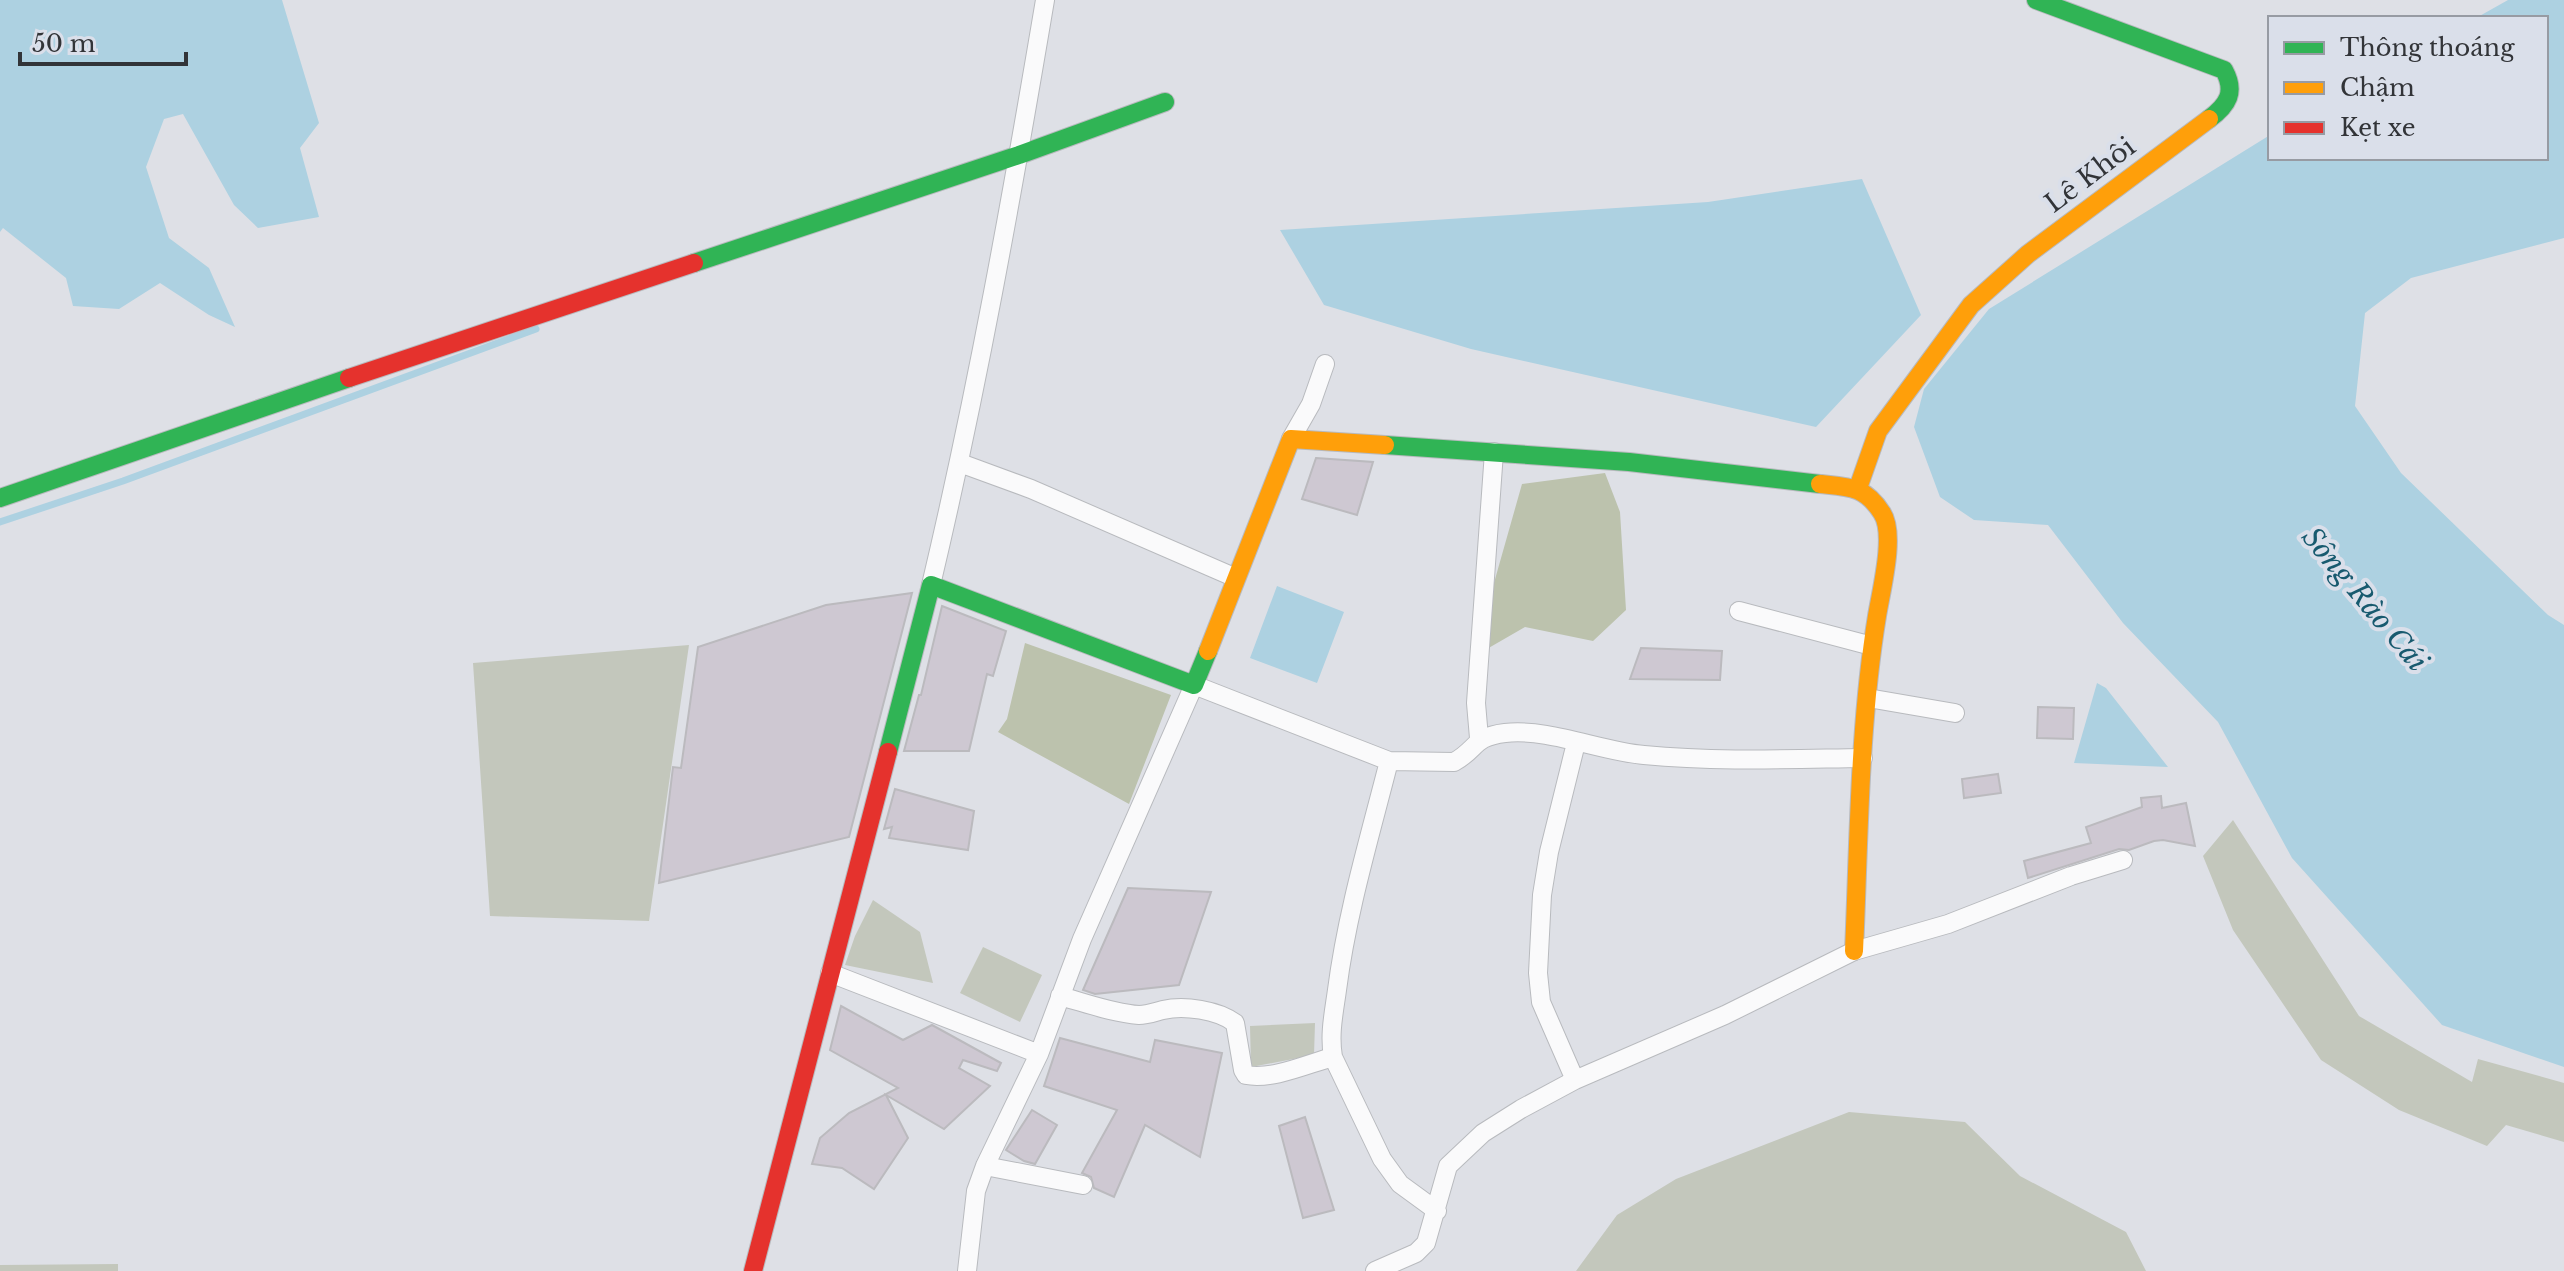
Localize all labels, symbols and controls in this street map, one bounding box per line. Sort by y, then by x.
scale bar [20,16,186,66]
legend [2268,16,2548,160]
text: 50 m [32,29,96,58]
text: Thông thoáng [2340,33,2515,62]
text: Chậm [2340,73,2415,102]
text: Kẹt xe [2340,113,2415,142]
street label: Lê Khôi [2038,130,2142,219]
water label: Sông Rào Cái [2294,520,2435,679]

